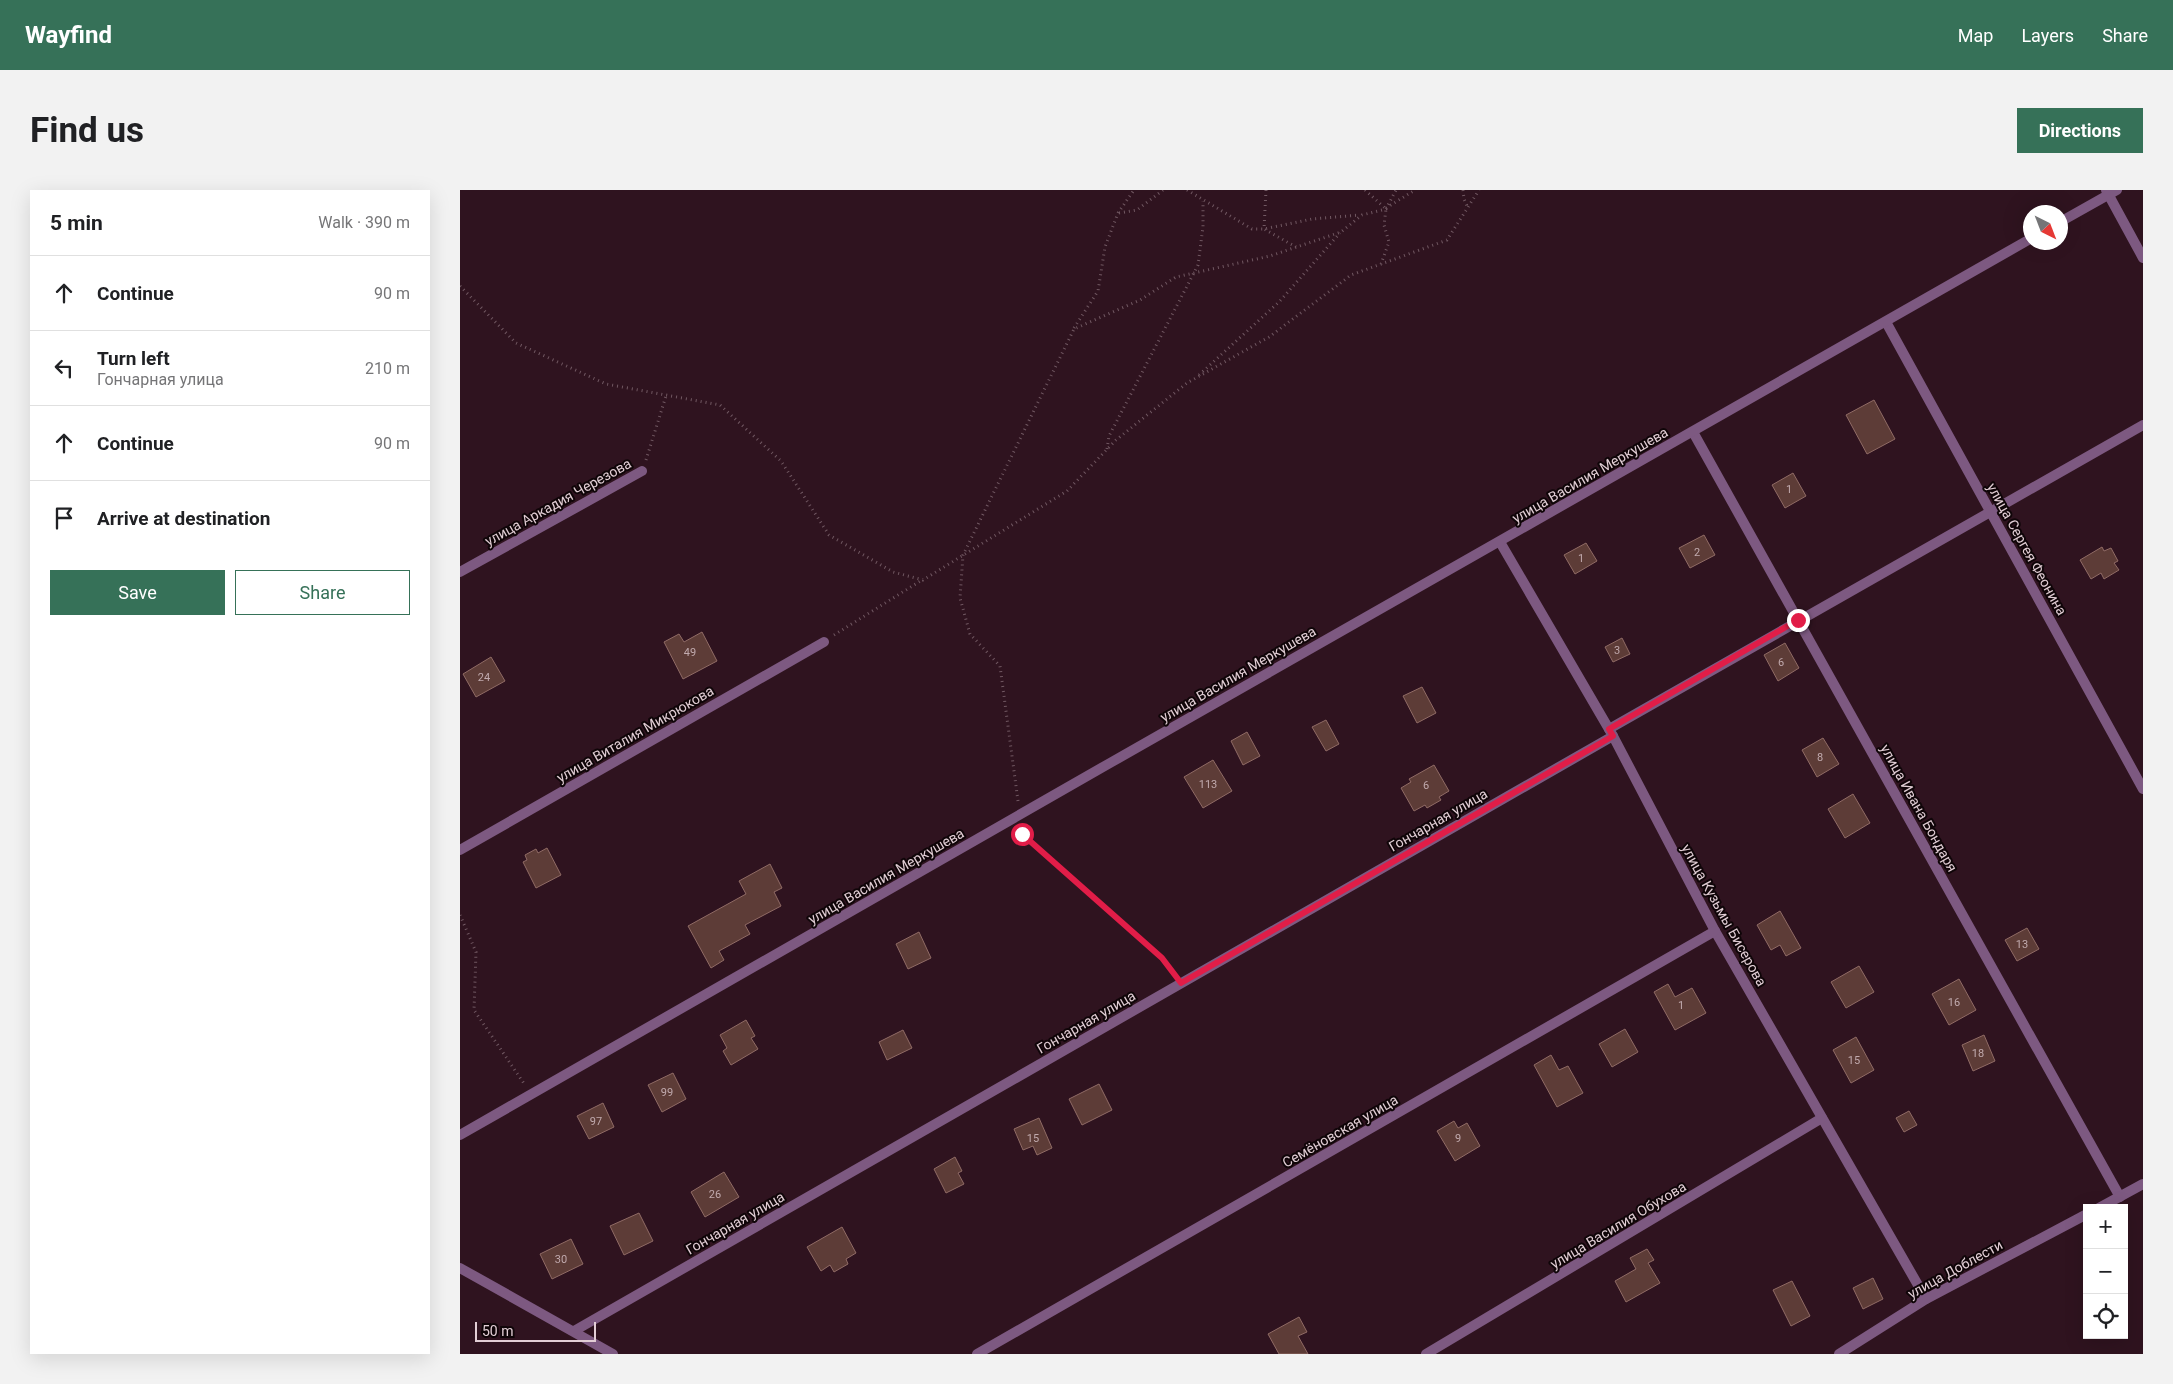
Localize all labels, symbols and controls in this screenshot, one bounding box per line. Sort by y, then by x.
text: Wayfind [25,21,112,49]
text: Map [1958,25,1993,46]
text: Layers [2021,25,2074,46]
text: Share [2102,25,2148,46]
button: Directions [2017,108,2143,153]
text: Find us [30,110,144,151]
north arrow [2023,205,2068,250]
text: 5 min [50,211,103,235]
text: Walk · 390 m [318,213,410,232]
icon: ahead [50,279,78,307]
text: Continue [97,282,174,305]
text: 90 m [374,284,410,303]
text: Turn left [97,347,170,370]
icon: left [50,354,78,382]
text: 210 m [365,359,410,378]
text: Гончарная улица [97,370,224,389]
street label: улица Василия Меркушева [1509,424,1671,526]
icon: ahead [50,429,78,457]
text: Continue [97,432,174,455]
text: 90 m [374,434,410,453]
street label: улица Аркадия Черезова [482,455,634,549]
street label: улица Сергея Феонина [1984,480,2070,618]
house number: 1 [1786,483,1792,496]
icon: arrive [50,504,78,532]
text: Arrive at destination [97,507,270,530]
house number: 2 [1694,546,1700,559]
house number: 1 [1578,552,1584,565]
button: Save [50,570,225,615]
button: Share [235,570,410,615]
route end [1787,609,1810,632]
street label: улица Василия Меркушева [1157,623,1319,725]
house number: 3 [1614,644,1620,657]
house number: 49 [684,646,696,659]
house number: 6 [1778,656,1784,669]
house number: 24 [478,671,490,684]
street label: улица Виталия Микрюкова [554,682,716,786]
street label: улица Ивана Бондаря [1877,742,1961,874]
house number: 8 [1817,751,1823,764]
house number: 113 [1199,778,1217,791]
house number: 6 [1423,779,1429,792]
street label: Гончарная улица [1386,785,1490,855]
route start [1011,823,1034,846]
street label: улица Василия Меркушева [805,825,967,927]
street label: улица Кузьмы Бисерова [1678,841,1770,989]
house number: 13 [2016,938,2028,951]
street label: Гончарная улица [1034,987,1138,1057]
house number: 16 [1948,996,1960,1009]
house number: 1 [1678,999,1684,1012]
house number: 18 [1972,1047,1984,1060]
house number: 15 [1848,1054,1860,1067]
house number: 99 [661,1086,673,1099]
street label: Семёновская улица [1279,1091,1401,1171]
house number: 97 [590,1115,602,1128]
house number: 15 [1027,1132,1039,1145]
house number: 9 [1455,1132,1461,1145]
street label: улица Василия Обухова [1547,1178,1689,1272]
street label: Гончарная улица [683,1188,787,1258]
house number: 26 [709,1188,721,1201]
map controls [2083,1204,2128,1339]
button: + [2083,1204,2128,1249]
street label: улица Доблести [1905,1236,2005,1302]
button: − [2083,1249,2128,1294]
house number: 30 [555,1253,567,1266]
button: locate [2083,1294,2128,1339]
scale bar [475,1319,596,1342]
text: 50 m [482,1323,514,1339]

